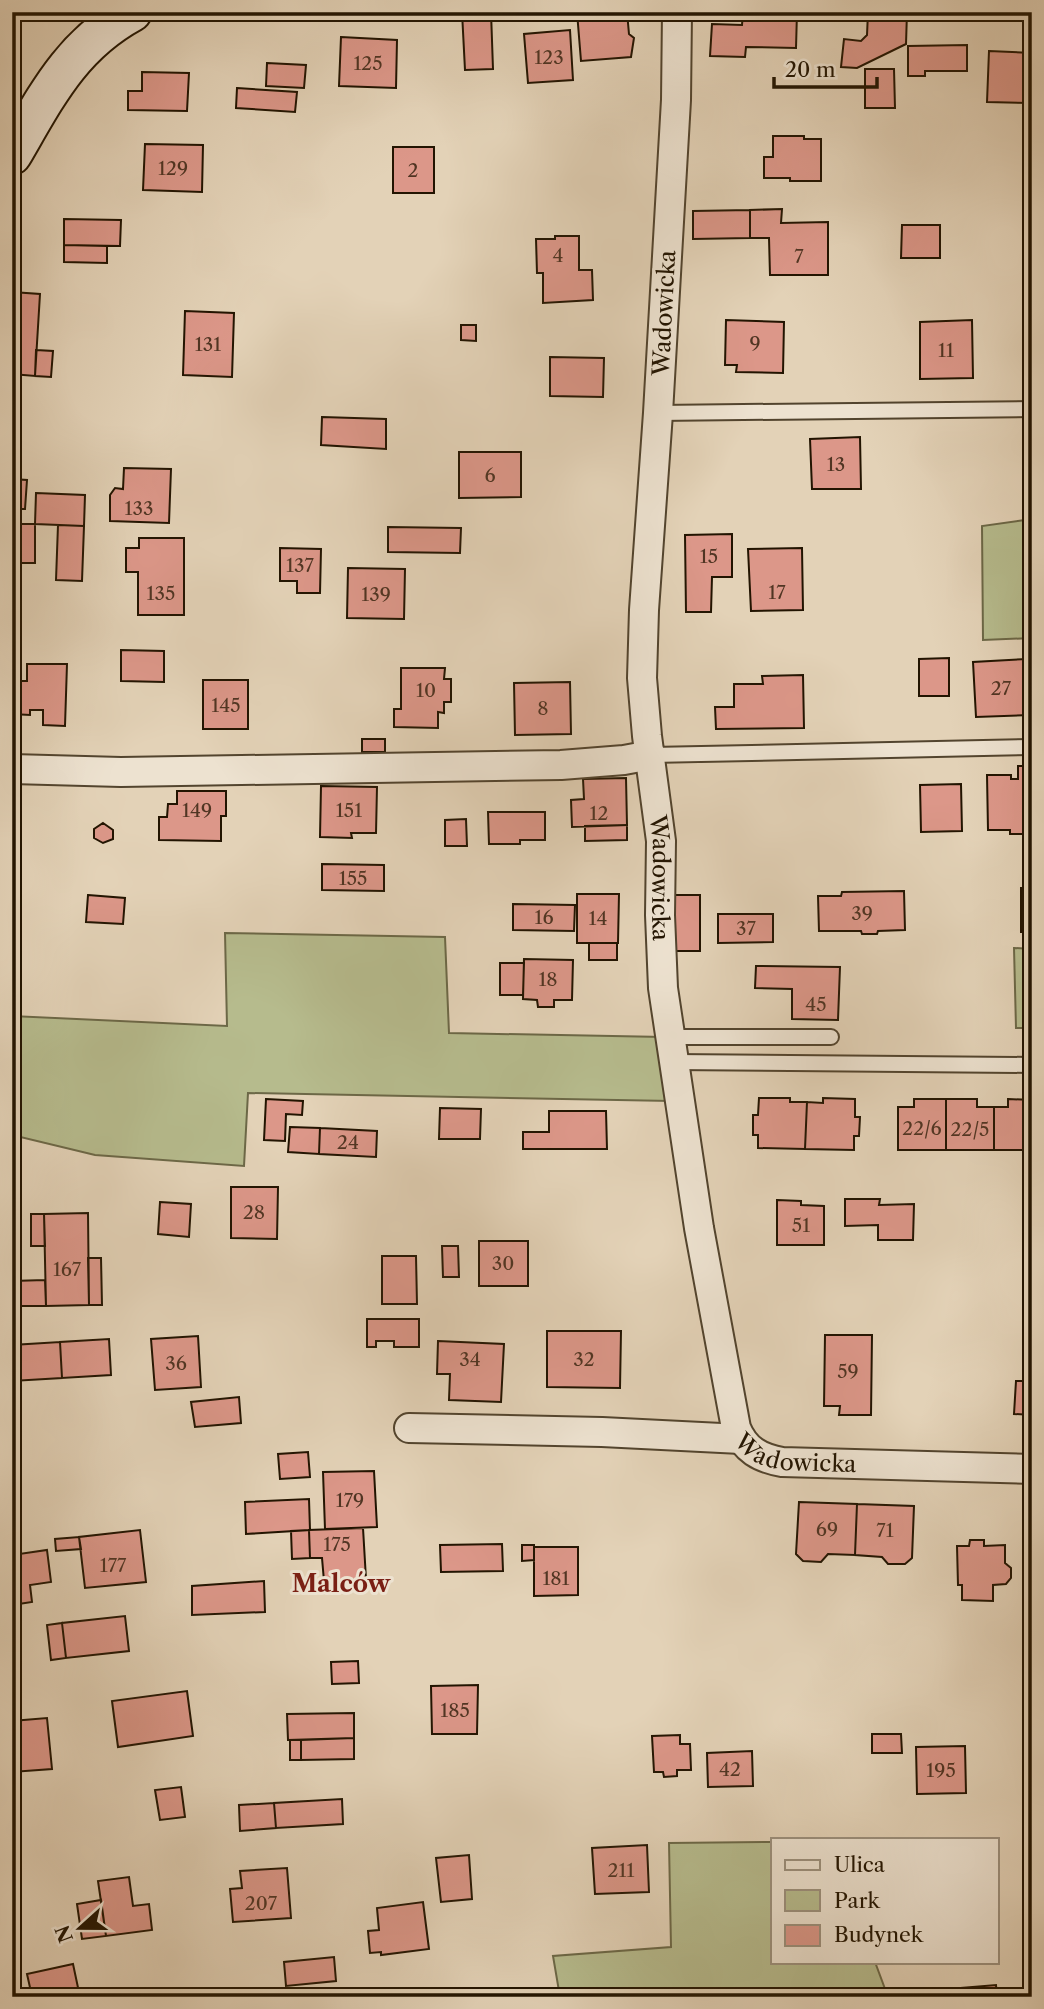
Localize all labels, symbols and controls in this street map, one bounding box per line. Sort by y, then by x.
house number: 123 [534,46,564,69]
scale bar [774,46,878,90]
house number: 125 [353,52,383,75]
text: 20 m [785,57,836,82]
house number: 129 [158,157,188,180]
house number: 2 [408,159,419,182]
house number: 4 [553,244,564,267]
house number: 7 [794,245,804,268]
street label: Wadowicka [647,249,681,378]
house number: 9 [749,332,761,355]
house number: 131 [195,333,221,356]
house number: 11 [938,339,954,362]
house number: 13 [827,453,845,476]
house number: 6 [484,464,496,487]
house number: 133 [125,497,153,520]
house number: 15 [700,545,718,568]
house number: 137 [286,554,315,577]
house number: 17 [768,581,786,604]
house number: 135 [147,582,175,605]
house number: 139 [361,583,391,606]
house number: 27 [991,677,1012,700]
house number: 10 [416,679,436,702]
house number: 145 [211,694,241,717]
house number: 8 [537,697,549,720]
house number: 149 [182,799,212,822]
house number: 151 [336,799,362,822]
house number: 12 [590,802,609,825]
street label: Wadowicka [644,812,675,942]
house number: 155 [339,867,367,890]
house number: 39 [851,902,873,925]
house number: 16 [534,906,554,929]
house number: 14 [589,907,607,930]
house number: 37 [736,917,757,940]
house number: 18 [538,968,558,991]
house number: 45 [805,993,827,1016]
house number: 22/6 [902,1117,942,1140]
house number: 22/5 [951,1118,989,1141]
house number: 24 [337,1131,359,1154]
house number: 28 [243,1201,265,1224]
house number: 51 [792,1214,810,1237]
house number: 30 [492,1252,514,1275]
house number: 167 [53,1258,82,1281]
house number: 34 [459,1348,481,1371]
house number: 32 [573,1348,595,1371]
house number: 36 [165,1352,187,1375]
house number: 59 [837,1360,859,1383]
street label: Wadowicka [728,1427,858,1478]
house number: 179 [336,1489,364,1512]
house number: 69 [816,1518,838,1541]
house number: 71 [876,1519,894,1542]
house number: 175 [323,1533,351,1556]
house number: 177 [100,1554,127,1577]
house number: 181 [542,1567,570,1590]
district label: Malców [292,1569,391,1598]
house number: 185 [440,1699,470,1722]
house number: 42 [719,1758,741,1781]
house number: 195 [926,1759,956,1782]
legend [771,1838,998,1964]
text: Ulica [834,1852,886,1877]
house number: 211 [608,1859,634,1882]
text: Park [834,1888,880,1913]
house number: 207 [245,1892,278,1915]
north arrow [46,1894,116,1964]
text: N [51,1922,78,1946]
text: Budynek [834,1922,924,1947]

